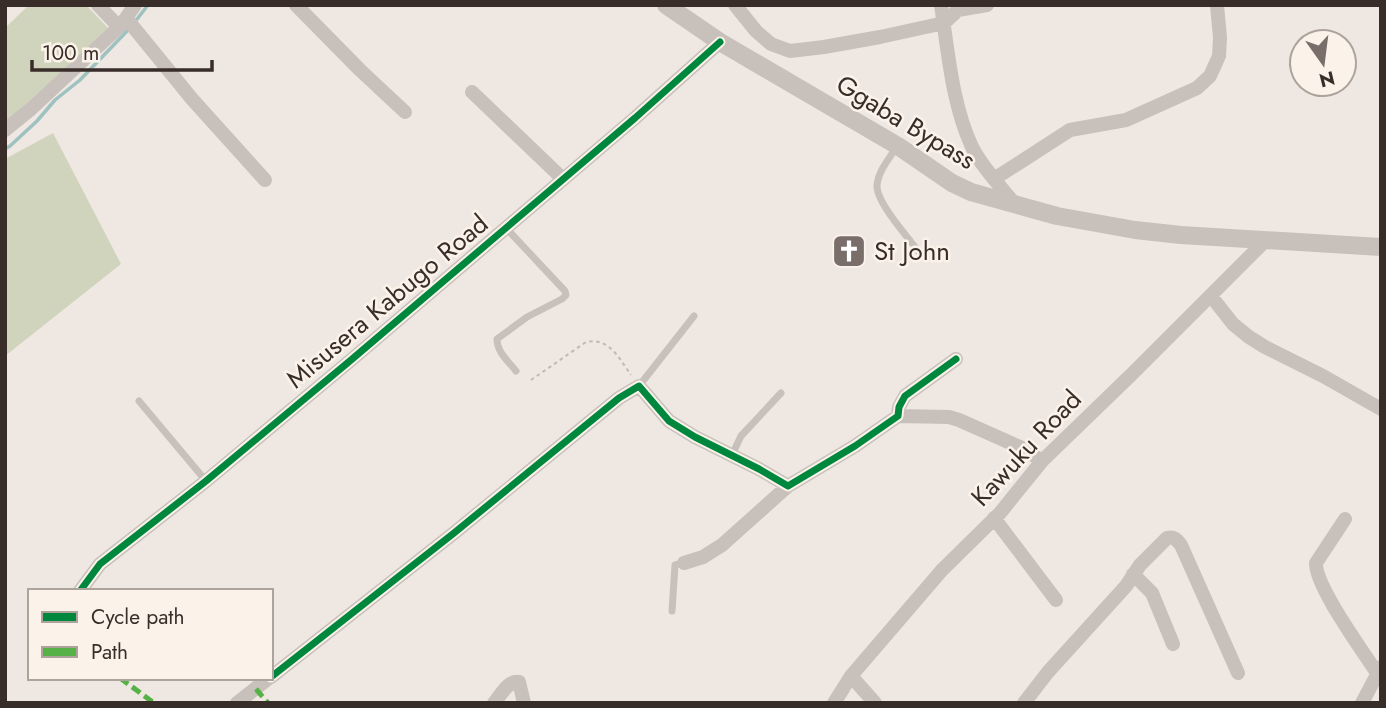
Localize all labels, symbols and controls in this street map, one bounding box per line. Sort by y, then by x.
scale bar [32,28,212,72]
north arrow [1288,28,1358,98]
text: 100 m [42,38,99,68]
text: N [1316,64,1338,94]
street label: Ggaba Bypass [829,65,983,179]
street label: Misusera Kabugo Road [278,205,496,397]
church icon: St John [830,232,868,270]
place label: St John [874,232,950,270]
street label: Kawuku Road [962,381,1090,515]
legend [28,589,273,680]
text: Cycle path [91,602,184,632]
text: Path [91,637,128,667]

